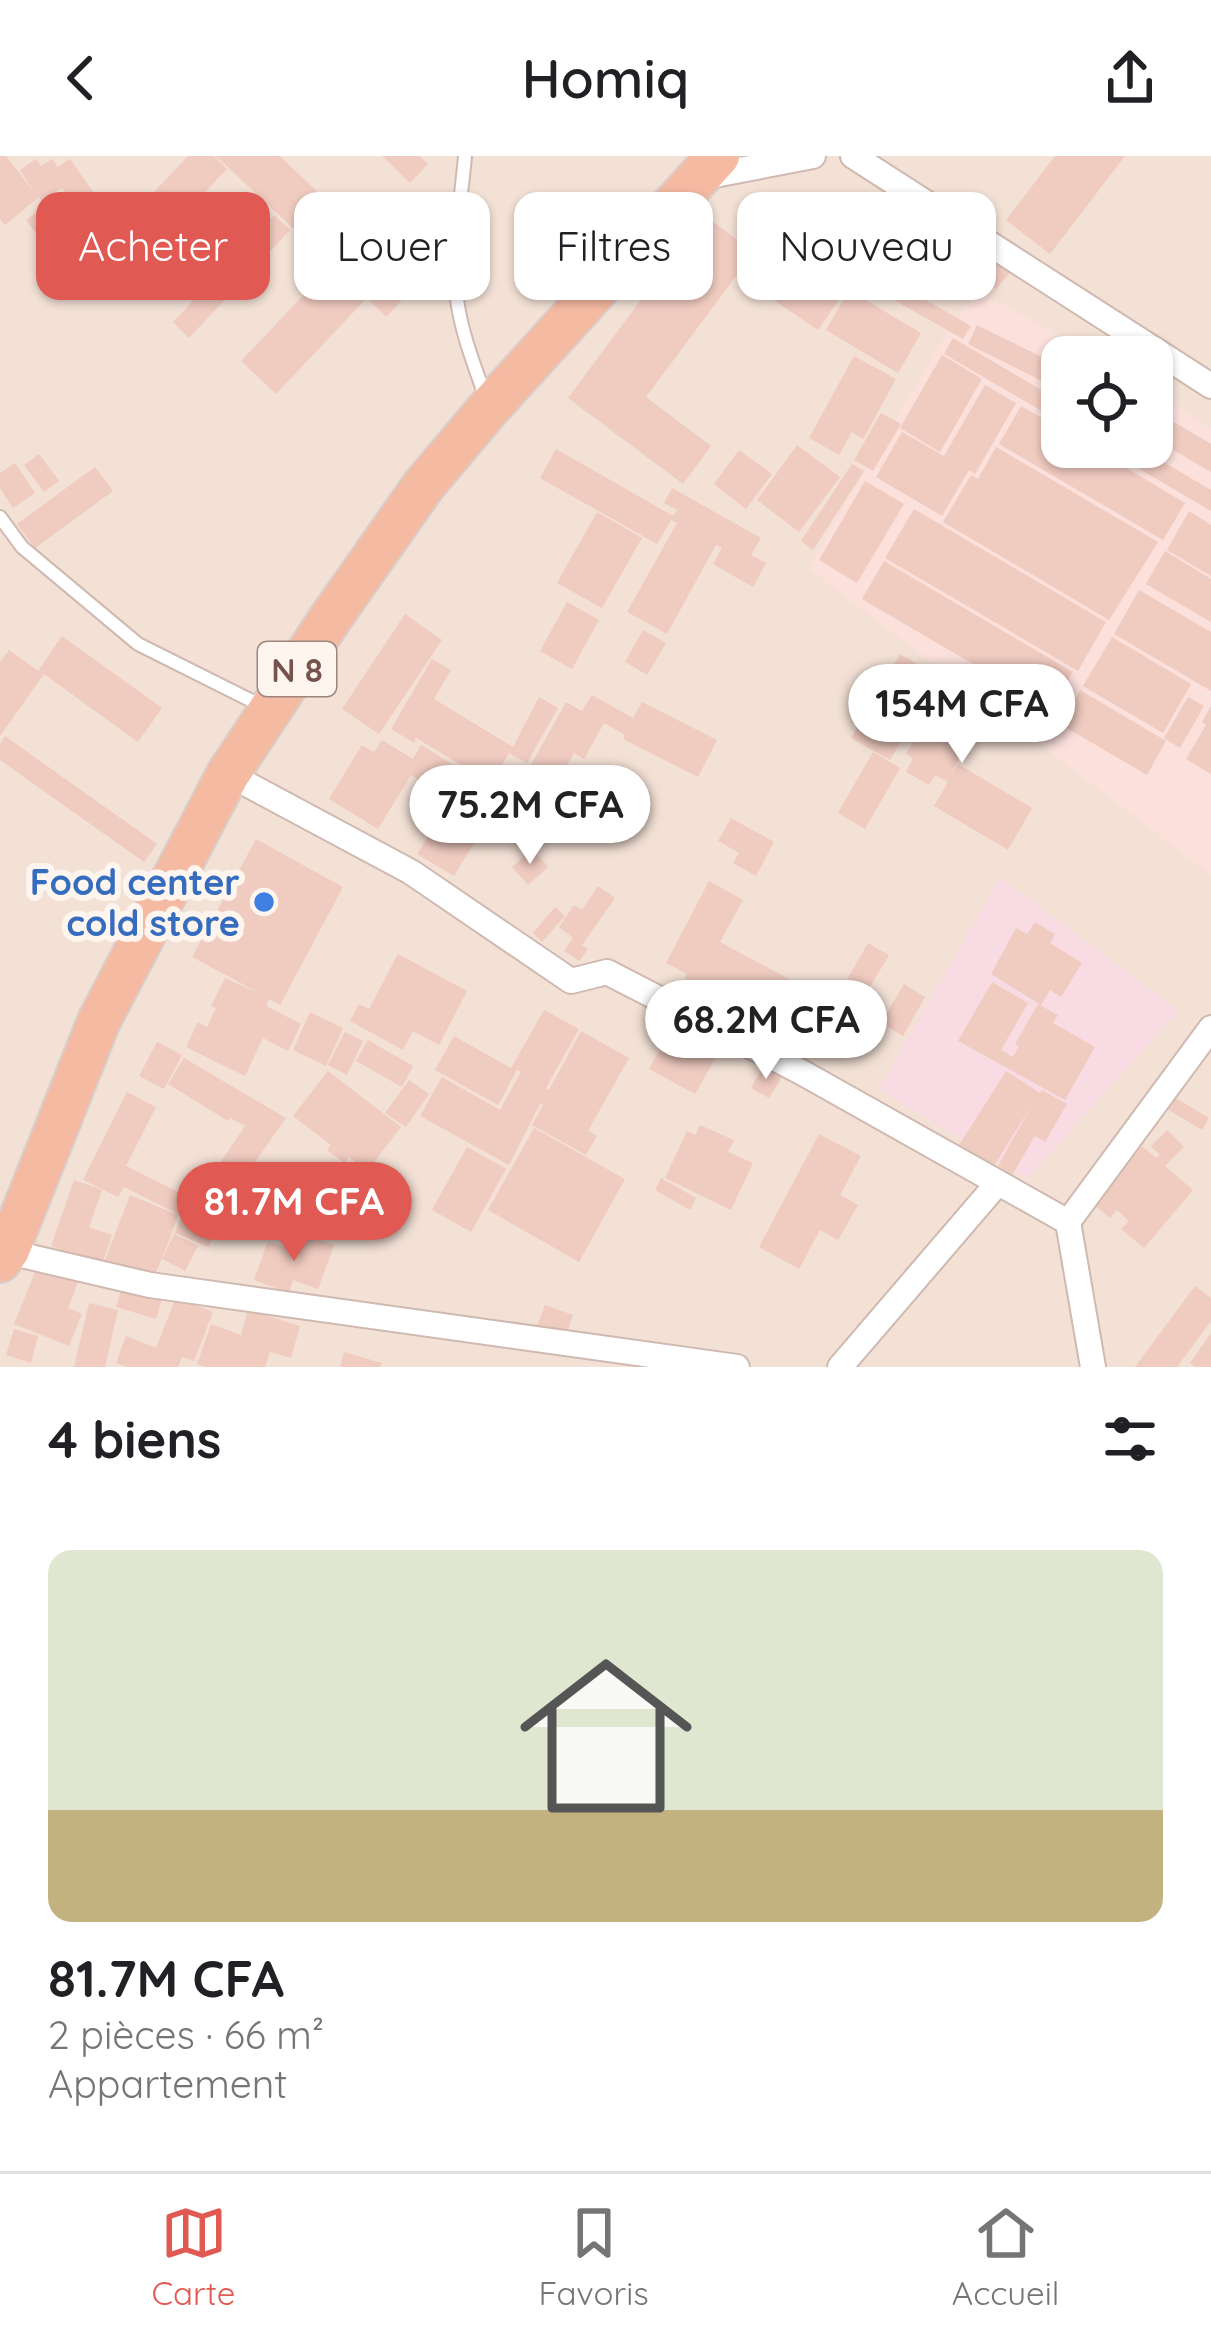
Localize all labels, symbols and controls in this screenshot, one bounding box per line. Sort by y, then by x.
text: Homiq [522,44,689,112]
icon: back [48,45,114,111]
icon: share [1097,45,1163,111]
chip: Acheter [36,192,270,300]
chip: Louer [294,192,490,300]
chip: Filtres [514,192,713,300]
chip: Nouveau [737,192,996,300]
map controls [1041,336,1173,468]
button: locate [1041,336,1173,468]
road number: N 8 [258,642,336,696]
pin: 154M CFA [838,664,1086,766]
text: 154M CFA [875,678,1049,727]
pin: 75.2M CFA [393,765,667,867]
text: 75.2M CFA [436,779,624,828]
place label: Food center cold store [30,859,240,945]
marker: Food center cold store [251,889,277,915]
pin: 68.2M CFA [629,980,903,1082]
text: 68.2M CFA [672,994,860,1043]
pin: 81.7M CFA [157,1162,431,1264]
text: 81.7M CFA [204,1176,384,1225]
icon: filters [1097,1406,1163,1472]
text: 4 biens [48,1407,221,1471]
icon: home [498,1628,714,1844]
text: 81.7M CFA [48,1946,284,2010]
text: 2 pièces · 66 m² [48,2010,324,2059]
text: Appartement [48,2059,288,2108]
tab: Carte [152,2200,235,2313]
tab: Favoris [539,2200,649,2313]
tab: Accueil [952,2200,1059,2313]

